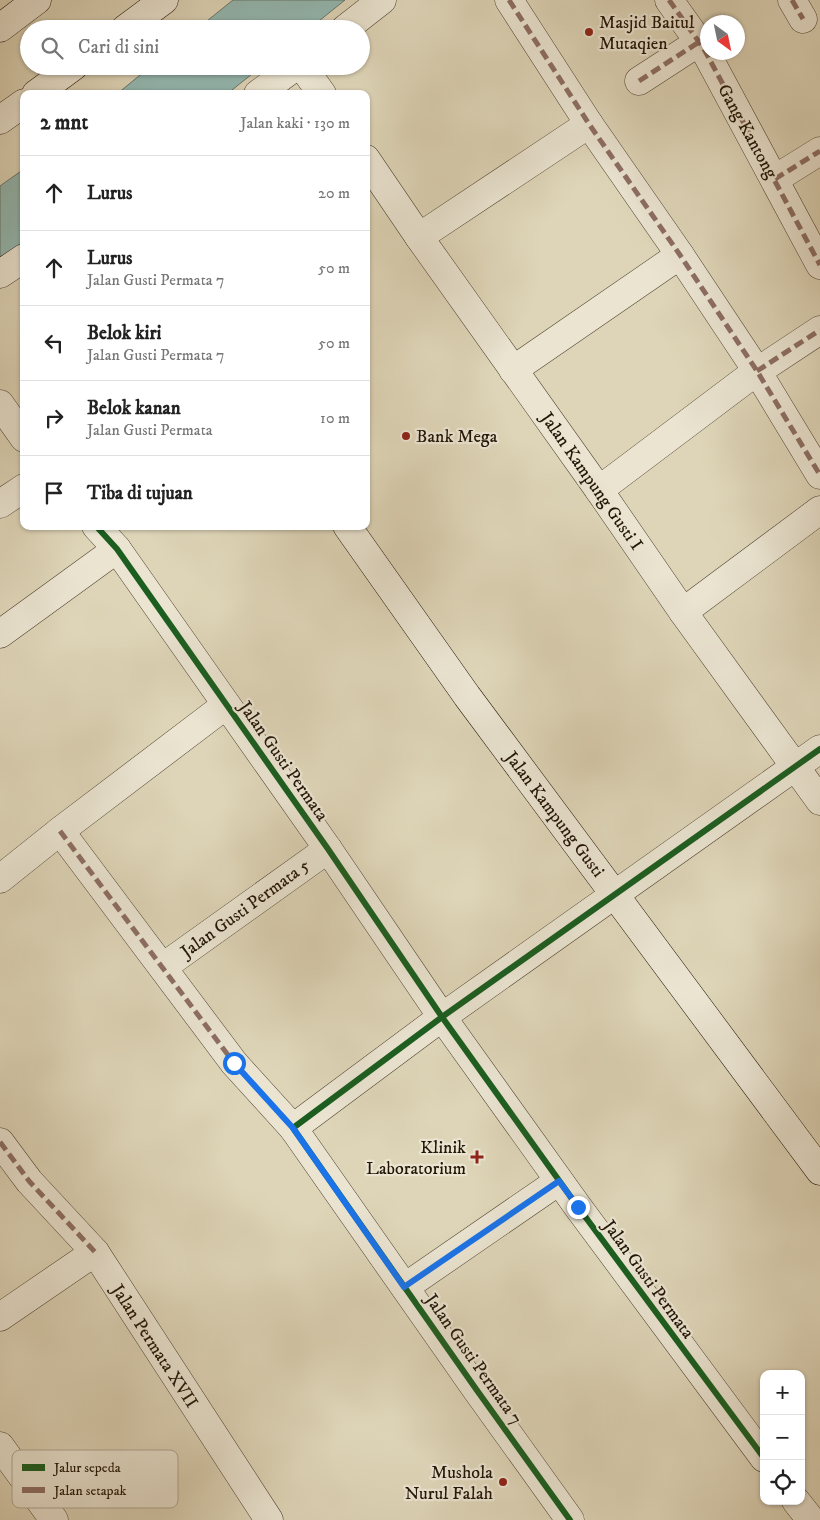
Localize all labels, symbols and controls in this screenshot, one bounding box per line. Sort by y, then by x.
place label: Masjid Baitul Mutaqien [599,12,695,55]
north arrow [700,15,745,60]
search box [20,20,370,75]
marker: Masjid Baitul Mutaqien [583,26,595,38]
icon: search [38,34,66,62]
text: Cari di sini [78,36,159,59]
street label: Gang Kantong [712,80,782,183]
text: 2 mnt [40,110,88,136]
text: Jalan kaki · 130 m [240,113,350,133]
icon: ahead [40,179,68,207]
text: Lurus [87,182,132,205]
text: 20 m [318,183,350,203]
text: Lurus [87,247,132,270]
icon: ahead [40,254,68,282]
text: 50 m [318,258,350,278]
text: Jalan Gusti Permata 7 [87,270,224,290]
text: Belok kiri [87,322,161,345]
icon: left [40,329,68,357]
text: 50 m [318,333,350,353]
text: Jalan Gusti Permata 7 [87,345,224,365]
text: Belok kanan [87,397,181,420]
icon: right [40,404,68,432]
street label: Jalan Kampung Gusti I [534,407,647,555]
text: 10 m [320,408,350,428]
text: Jalan Gusti Permata [87,420,213,440]
place label: Bank Mega [416,426,498,448]
marker: Bank Mega [400,430,412,442]
icon: arrive [40,479,68,507]
text: Tiba di tujuan [87,482,193,505]
street label: Jalan Gusti Permata [233,696,333,826]
street label: Jalan Kampung Gusti [498,746,609,882]
street label: Jalan Gusti Permata 5 [175,855,314,964]
route start [223,1052,246,1075]
place label: Klinik Laboratorium [366,1137,466,1180]
marker: Klinik Laboratorium [470,1150,484,1164]
route end [567,1196,590,1219]
street label: Jalan Gusti Permata [597,1214,699,1343]
street label: Jalan Permata XVII [105,1279,202,1412]
street label: Jalan Gusti Permata 7 [419,1288,527,1429]
map controls [760,1370,805,1505]
button: + [760,1370,805,1415]
button: − [760,1415,805,1460]
legend [12,1450,178,1508]
text: Jalur sepeda [52,1459,121,1477]
button: locate [760,1460,805,1505]
place label: Mushola Nurul Falah [405,1462,494,1505]
marker: Mushola Nurul Falah [497,1476,509,1488]
text: Jalan setapak [52,1482,127,1500]

